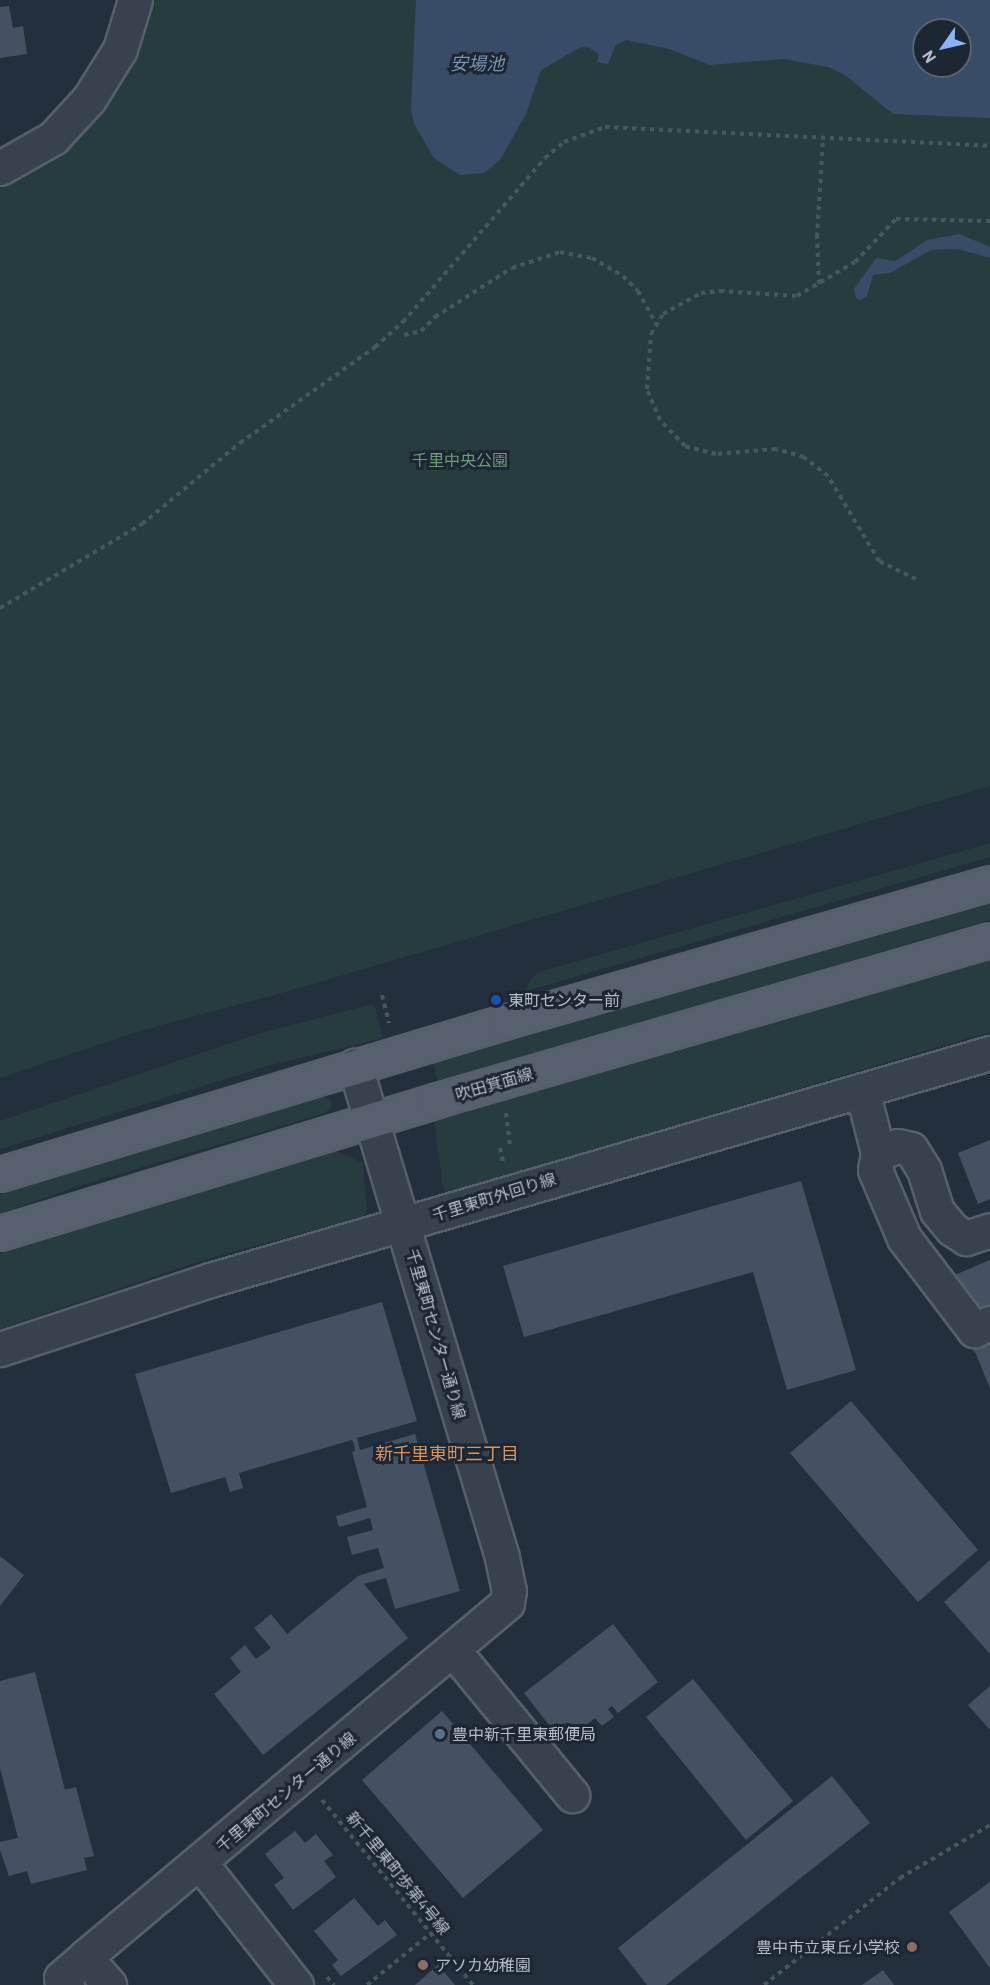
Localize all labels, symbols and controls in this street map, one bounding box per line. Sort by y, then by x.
north arrow [912,18,972,78]
text: N [917,48,939,67]
water label: 安場池 [450,52,504,74]
park label: 千里中央公園 [412,450,508,470]
place label: 東町センター前 [508,990,620,1010]
marker: 東町センター前 [489,993,503,1007]
street label: 吹田箕面線 [453,1064,535,1104]
street label: 千里東町外回り線 [430,1169,558,1225]
street label: 千里東町センター通り線 [403,1247,469,1421]
district label: 新千里東町三丁目 [375,1442,519,1464]
place label: 豊中新千里東郵便局 [452,1724,596,1744]
marker: 豊中新千里東郵便局 [433,1727,447,1741]
street label: 千里東町センター通り線 [212,1728,360,1856]
street label: 新千里東町歩第4号線 [342,1808,454,1938]
place label: 豊中市立東丘小学校 [756,1937,900,1957]
marker: 豊中市立東丘小学校 [905,1940,919,1954]
place label: アソカ幼稚園 [435,1955,531,1975]
marker: アソカ幼稚園 [416,1958,430,1972]

